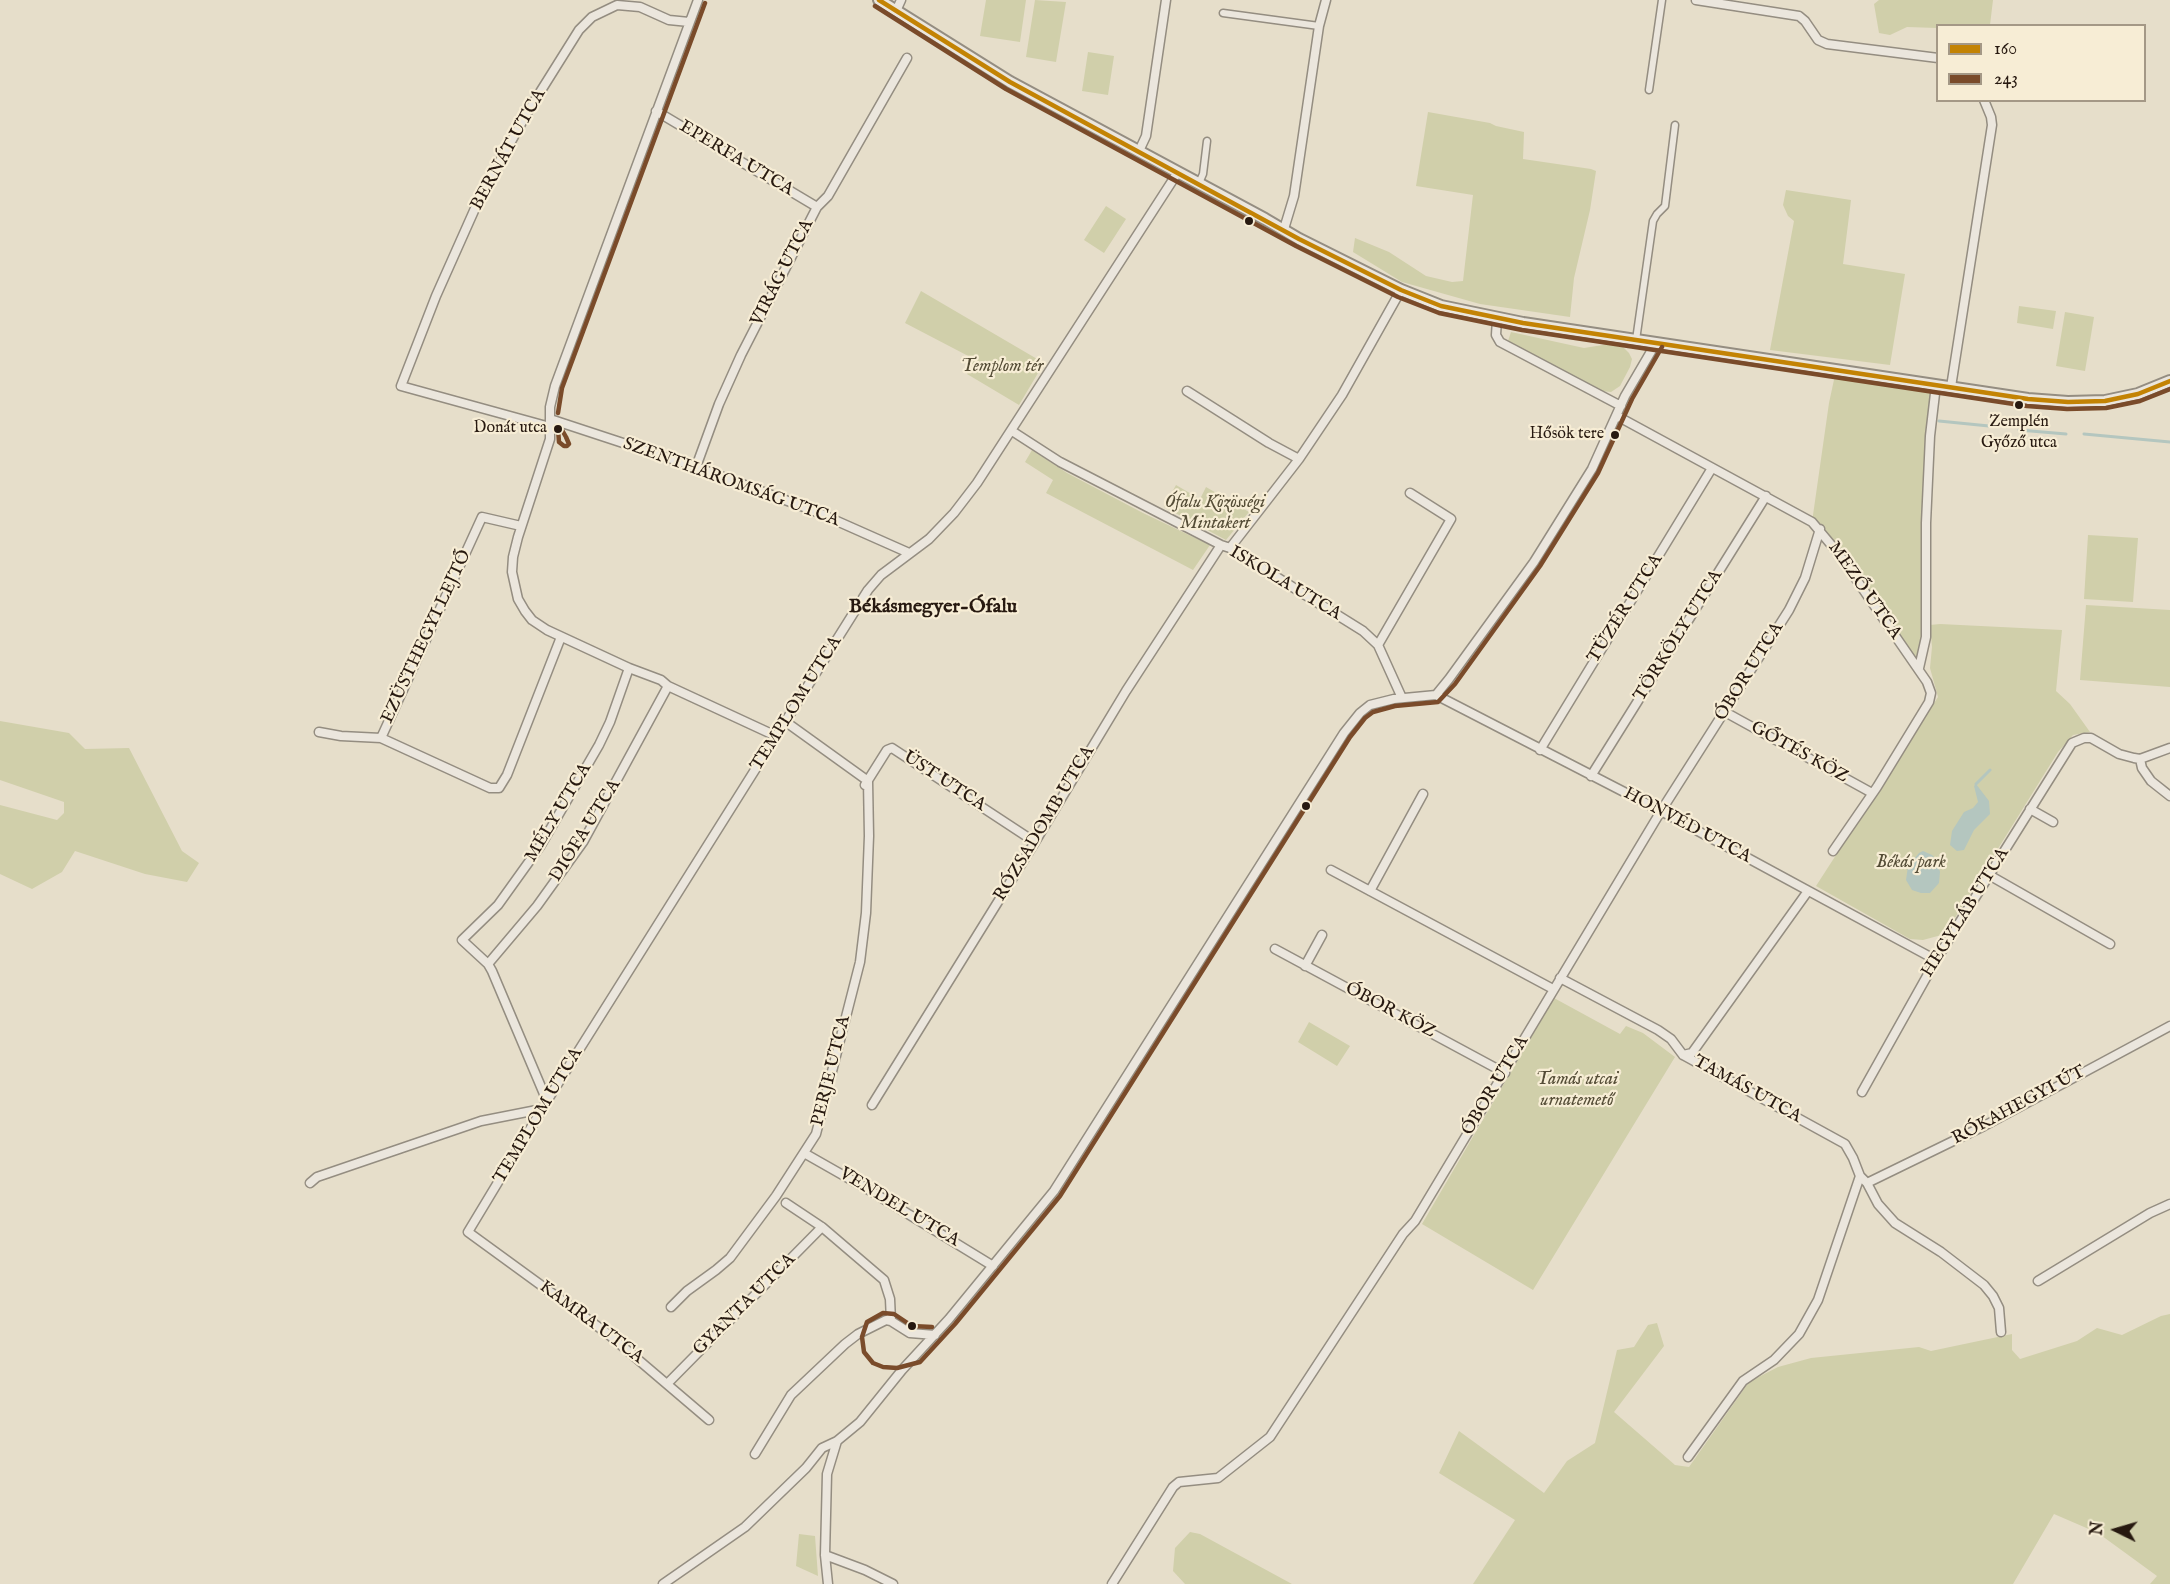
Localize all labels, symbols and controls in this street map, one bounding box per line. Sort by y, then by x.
legend [1936,24,2146,102]
text: 160 [1994,38,2017,61]
text: 243 [1994,68,2018,91]
street label: BERNÁT UTCA [467,86,551,214]
street label: EPERFA UTCA [675,116,797,202]
unlabelled marker [1243,215,1255,227]
street label: VIRÁG UTCA [747,216,819,330]
park label: Templom tér [961,356,1043,378]
marker: Zemplén Győző utca [2013,399,2025,411]
place label: Zemplén Győző utca [1981,413,2057,451]
place label: Donát utca [474,419,547,439]
marker: Donát utca [552,423,564,435]
place label: Hősök tere [1530,425,1604,445]
marker: Hősök tere [1609,429,1621,441]
street label: SZENTHÁROMSÁG UTCA [620,434,842,532]
park label: Ófalu Közösségi Mintakert [1165,492,1265,534]
street label: MEZŐ UTCA [1822,538,1906,644]
street label: ISKOLA UTCA [1225,542,1345,626]
street label: EZÜSTHEGYI LEJTŐ [377,547,477,727]
street label: TÜZÉR UTCA [1584,550,1668,668]
street label: TÖRKÖLY UTCA [1630,566,1728,706]
district label: Békásmegyer-Ófalu [849,596,1017,620]
street label: ÓBOR UTCA [1711,619,1789,725]
street label: TEMPLOM UTCA [747,633,847,775]
street label: GŐTÉS KÖZ [1746,717,1852,789]
street label: RÓZSADOMB UTCA [990,742,1100,906]
street label: ÜST UTCA [898,747,990,817]
street label: MÉLY UTCA [521,760,597,866]
street label: DIÓFA UTCA [546,776,626,886]
street label: HONVÉD UTCA [1619,783,1755,869]
unlabelled marker [1300,800,1312,812]
street label: HEGYLÁB UTCA [1917,844,2015,982]
park label: Békás park [1876,852,1946,874]
street label: ÓBOR KÖZ [1341,978,1439,1044]
street label: PERJE UTCA [808,1013,856,1129]
street label: ÓBOR UTCA [1458,1032,1534,1140]
street label: TEMPLOM UTCA [490,1044,588,1188]
street label: TAMÁS UTCA [1689,1051,1805,1129]
street label: RÓKAHEGYI ÚT [1949,1062,2089,1150]
park label: Tamás utcai urnatemető [1536,1069,1618,1112]
street label: VENDEL UTCA [835,1164,963,1252]
street label: GYANTA UTCA [689,1249,801,1361]
street label: KAMRA UTCA [534,1277,648,1369]
unlabelled marker [906,1320,918,1332]
north arrow [2086,1500,2146,1560]
text: N [2088,1521,2109,1536]

